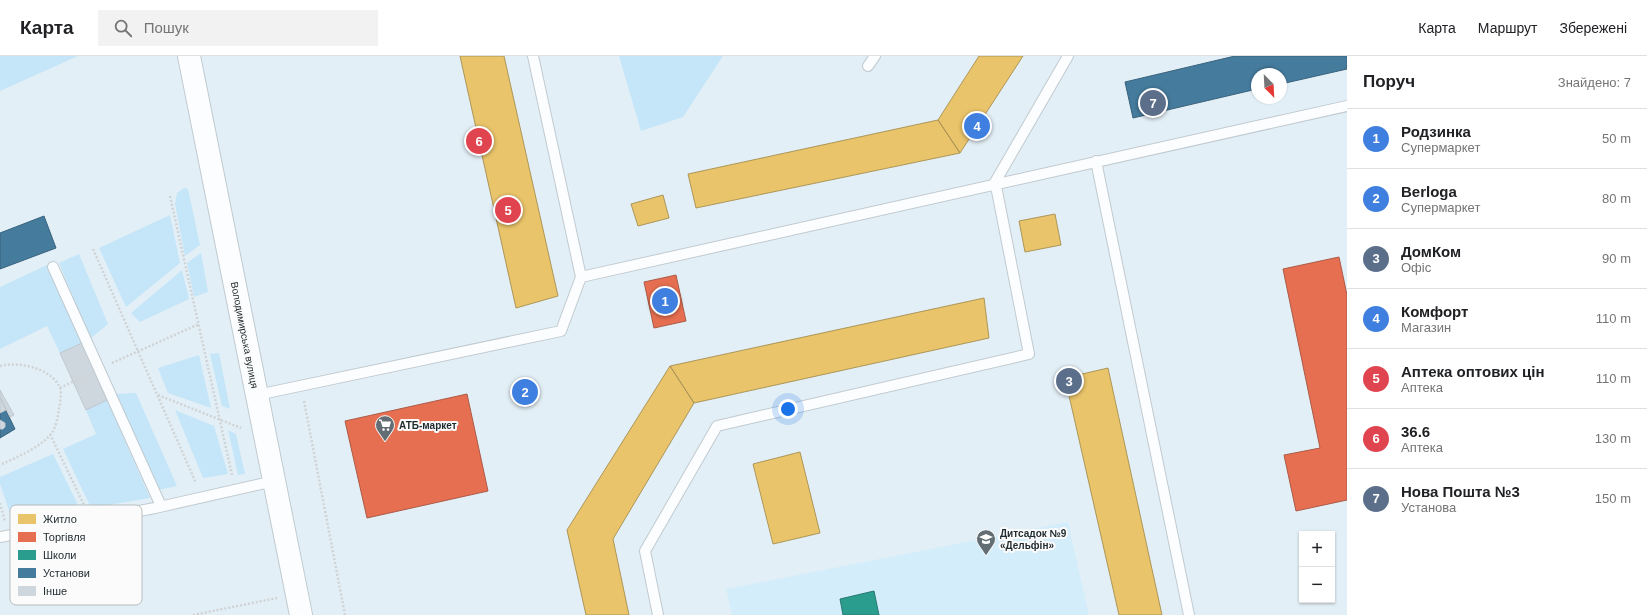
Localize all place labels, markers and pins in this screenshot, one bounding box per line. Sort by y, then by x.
pin: 7 [1140,88,1166,118]
pin: 4 [964,111,990,141]
pin: 6 [466,126,492,156]
pin: 5 [495,195,521,225]
pin: 1 [652,286,678,316]
pin: 3 [1056,366,1082,396]
pin: 2 [512,377,538,407]
supermarket icon: АТБ-маркет [374,414,396,442]
place label: АТБ-маркет [399,420,457,431]
school or university icon: Дитсадок №9 «Дельфiн» [975,528,997,556]
place label: Дитсадок №9 «Дельфiн» [1000,528,1067,551]

